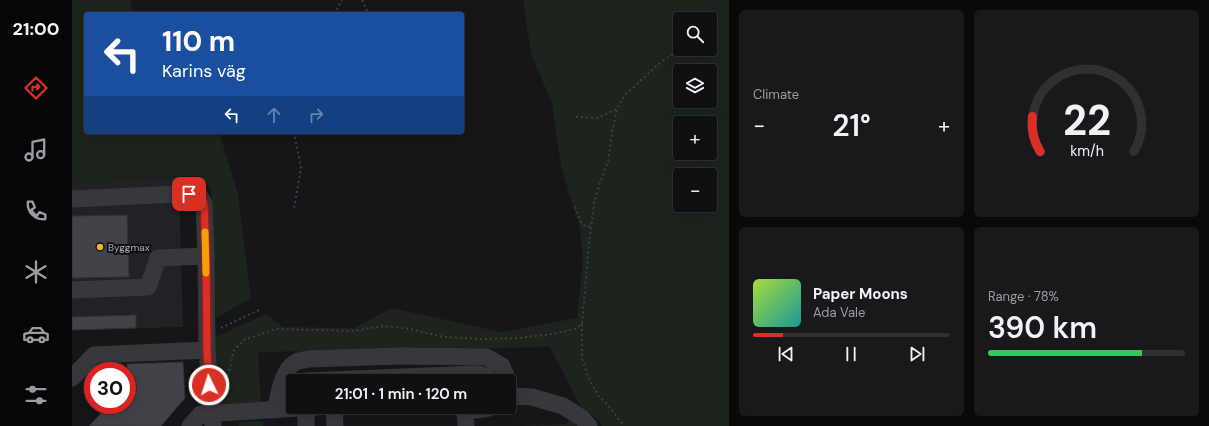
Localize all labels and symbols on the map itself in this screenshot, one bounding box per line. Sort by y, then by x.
pin [172,177,206,211]
place label: Byggmax [108,241,150,254]
marker: Byggmax [95,242,105,252]
speed limit sign: 30 [84,362,136,414]
position arrow [188,364,230,406]

